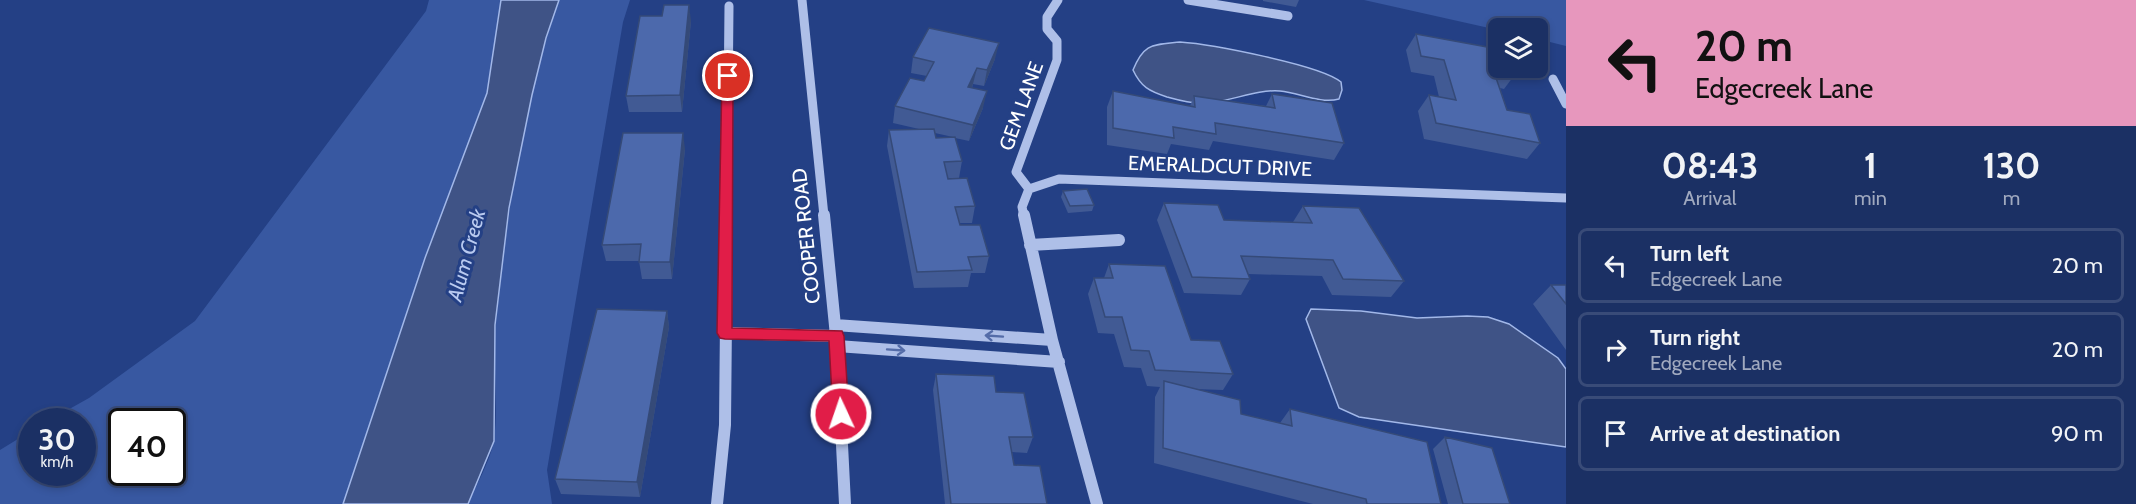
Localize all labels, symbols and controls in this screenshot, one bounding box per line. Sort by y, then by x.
map controls [1488,18,1548,78]
button: layers [1488,18,1548,78]
text: 20 m [1695,20,1793,72]
icon: left [1596,24,1674,102]
pin [702,50,753,101]
street label: GEM LANE [994,58,1048,154]
icon: arrive [711,59,744,92]
text: Edgecreek Lane [1695,72,1873,105]
text: 08:43 [1662,143,1758,187]
text: 1 [1864,143,1877,187]
text: 130 [1982,143,2041,187]
street label: EMERALDCUT DRIVE [1128,151,1312,181]
street label: COOPER ROAD [787,167,825,305]
text: Arrival [1683,186,1737,210]
text: min [1854,186,1887,210]
text: m [2003,186,2020,210]
water label: Alum Creek [441,205,491,305]
text: Turn left [1650,240,1729,267]
icon: left [1599,249,1632,282]
text: 20 m [2052,252,2103,279]
text: Edgecreek Lane [1650,267,1782,291]
text: Turn right [1650,324,1740,351]
one-way arrow [984,330,1004,341]
icon: right [1599,333,1632,366]
text: 20 m [2052,336,2103,363]
one-way arrow [885,345,905,356]
text: Edgecreek Lane [1650,351,1782,375]
position arrow [809,382,873,446]
speed limit sign: 40 [108,408,186,486]
icon: arrive [1599,417,1632,450]
text: Arrive at destination [1650,420,1840,447]
text: 90 m [2051,420,2103,447]
text: 30 [38,421,76,458]
text: km/h [41,453,73,471]

